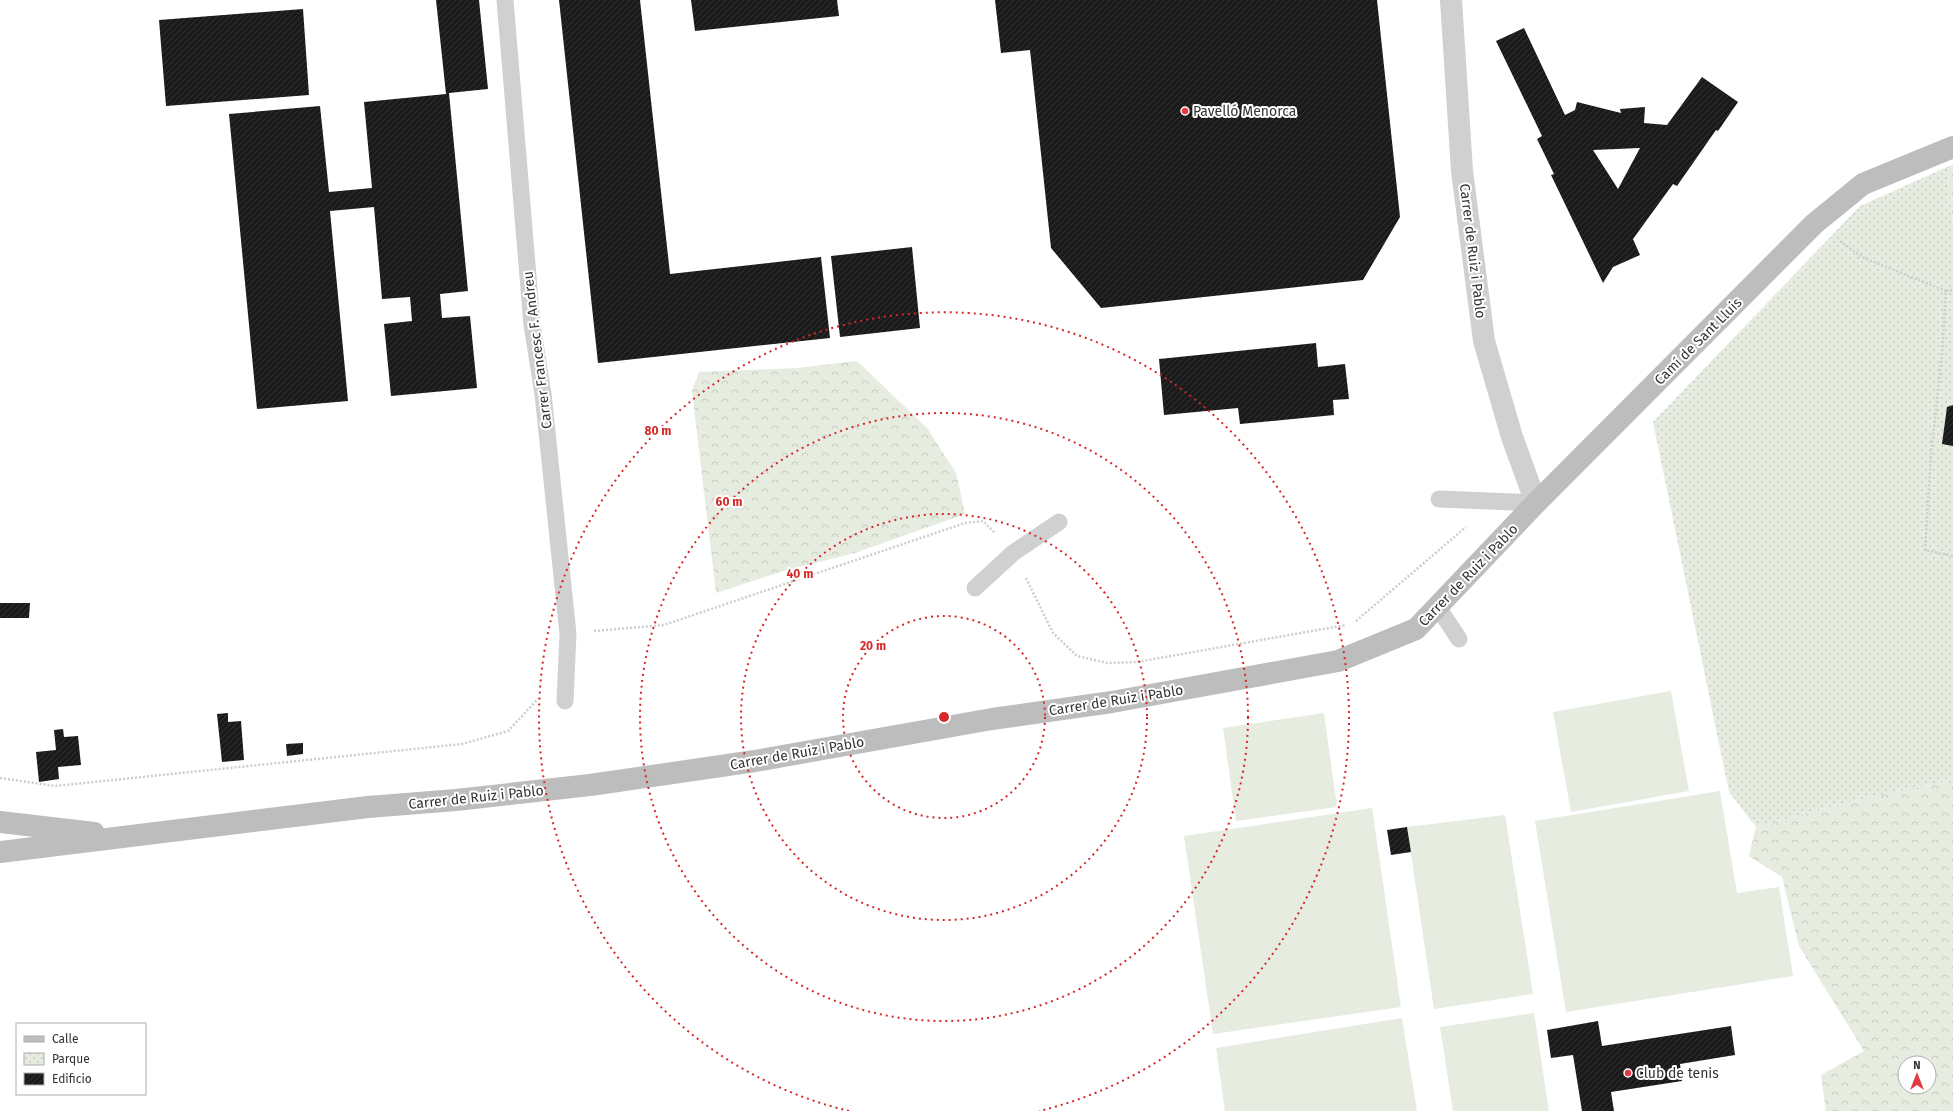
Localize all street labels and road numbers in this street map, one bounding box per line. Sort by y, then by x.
street label: Carrer de Ruiz i Pablo [1456,183,1489,319]
street label: Carrer Francesc F. Andreu [519,270,556,430]
street label: Camí de Sant Lluis [1651,294,1746,389]
street label: Carrer de Ruiz i Pablo [1415,521,1522,630]
street label: Carrer de Ruiz i Pablo [1048,681,1184,720]
street label: Carrer de Ruiz i Pablo [729,733,865,774]
street label: Carrer de Ruiz i Pablo [408,782,544,813]

